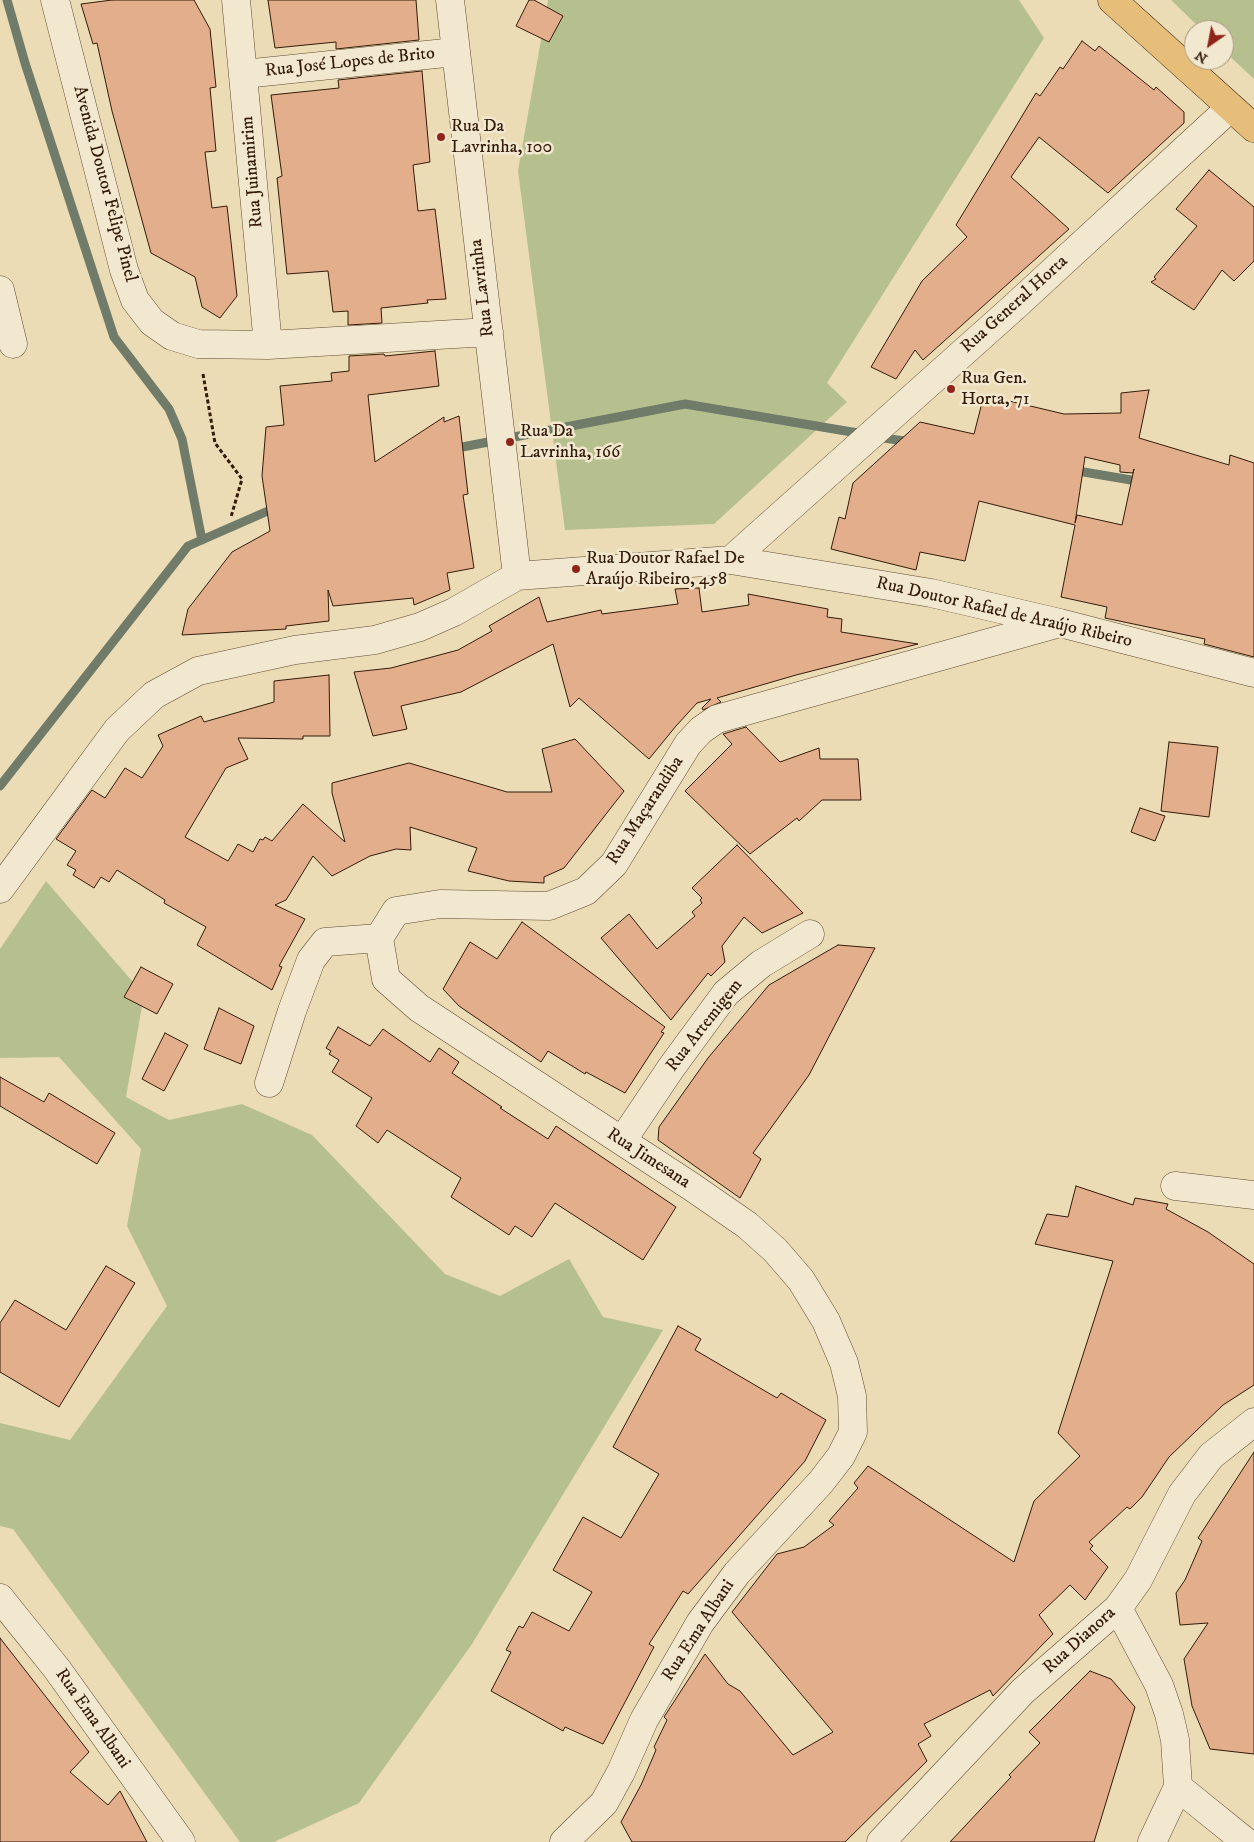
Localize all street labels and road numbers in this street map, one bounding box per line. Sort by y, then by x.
street label: Rua José Lopes de Brito [264,43,436,83]
street label: Avenida Doutor Felipe Pinel [67,83,141,285]
street label: Rua Juinamirim [237,115,269,229]
street label: Rua Lavrinha [466,238,500,338]
street label: Rua General Horta [957,251,1073,359]
street label: Rua Doutor Rafael de Araújo Ribeiro [874,573,1134,653]
street label: Rua Maçarandiba [603,753,689,869]
street label: Rua Artemigem [662,975,748,1077]
street label: Rua Jimesana [602,1124,694,1194]
street label: Rua Ema Albani [658,1576,740,1686]
street label: Rua Dianora [1039,1603,1121,1679]
street label: Rua Ema Albani [50,1665,134,1773]

